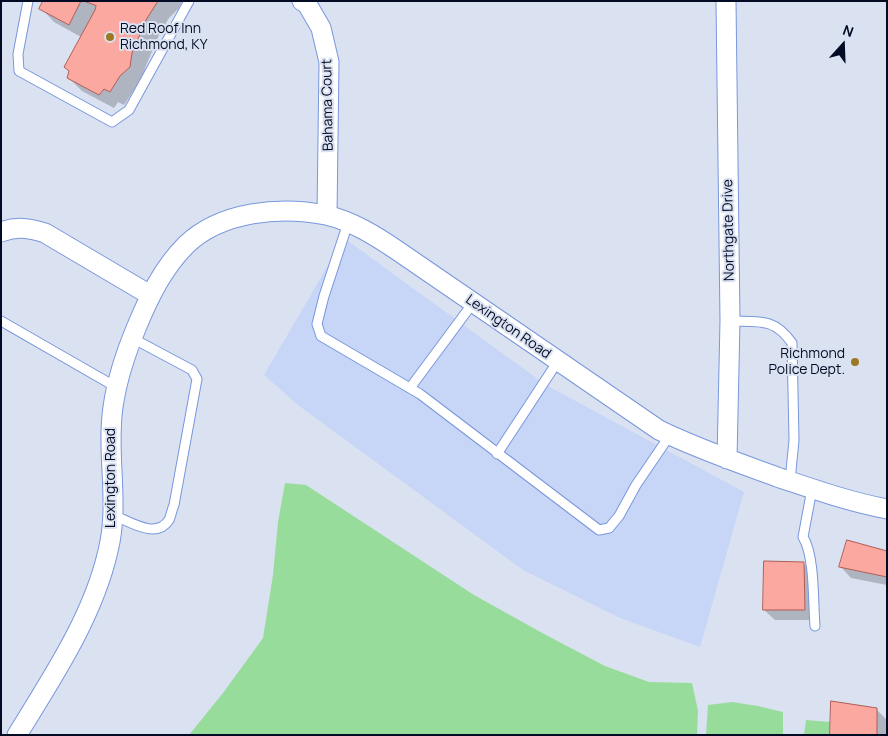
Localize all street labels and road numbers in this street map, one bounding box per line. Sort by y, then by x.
street label: Bahama Court [319,59,337,151]
street label: Northgate Drive [720,179,738,281]
street label: Lexington Road [462,291,554,363]
street label: Lexington Road [103,428,119,528]

